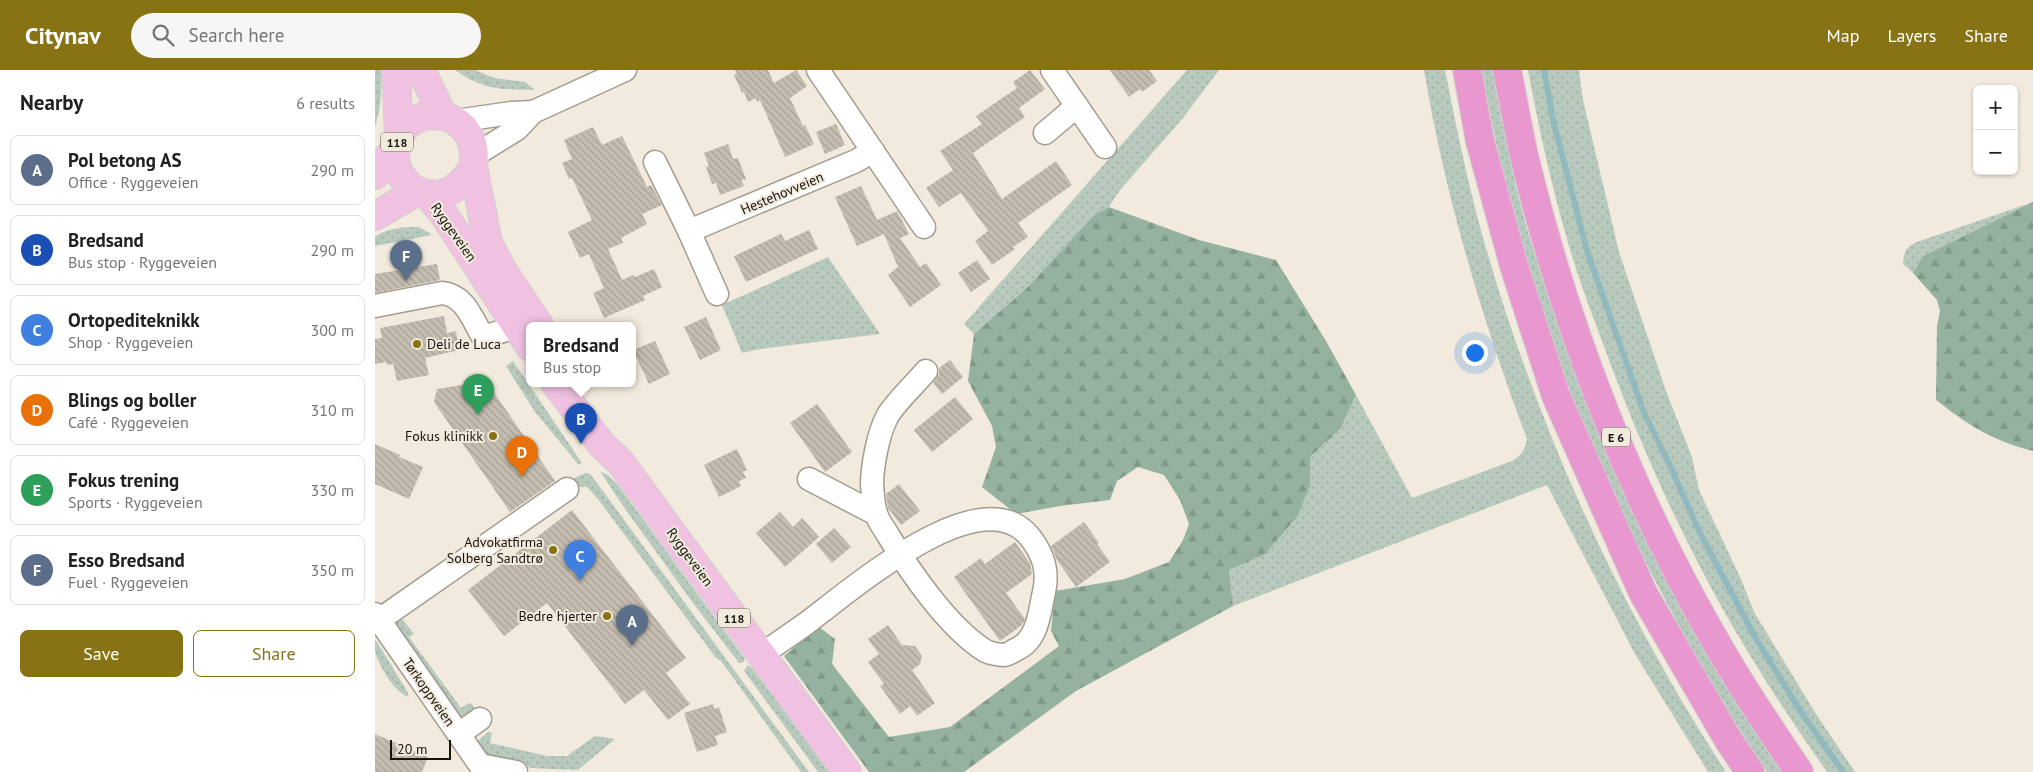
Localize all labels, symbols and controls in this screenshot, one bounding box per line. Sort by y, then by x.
search box [131,13,481,58]
text: Citynav [25,20,101,51]
icon: search [149,21,177,49]
text: Search here [189,23,284,47]
text: Map [1827,24,1859,47]
text: Layers [1887,24,1936,47]
text: Share [1964,24,2008,47]
map controls [1973,85,2018,175]
button: + [1973,85,2018,130]
text: Nearby [20,89,83,116]
text: 6 results [296,93,355,113]
button: − [1973,130,2018,175]
road number: 118 [381,132,413,152]
text: Pol betong AS [68,148,182,172]
text: A [32,160,42,180]
text: 290 m [311,160,354,180]
street label: Hestehovveien [738,167,826,219]
text: Office · Ryggeveien [68,172,199,192]
street label: Ryggeveien [427,199,481,265]
text: Bredsand [68,228,144,252]
text: B [32,240,42,260]
text: 290 m [311,240,354,260]
pin: F [390,240,422,281]
text: Bus stop · Ryggeveien [68,252,217,272]
text: Ortopediteknikk [68,308,200,332]
text: C [33,320,41,340]
text: 300 m [311,320,354,340]
popup [526,322,636,387]
text: Shop · Ryggeveien [68,332,193,352]
text: Bredsand [543,333,619,357]
place label: Deli de Luca [427,335,501,353]
marker: Deli de Luca [411,338,423,350]
your location [1462,340,1488,366]
text: Bus stop [543,357,601,377]
pin: E [462,374,494,415]
text: Blings og boller [68,388,196,412]
text: D [32,400,42,420]
text: 310 m [311,400,354,420]
pin: B [565,403,597,444]
text: Café · Ryggeveien [68,412,189,432]
place label: Fokus klinikk [405,427,483,445]
road number: E 6 [1602,428,1630,447]
marker: Fokus klinikk [487,430,499,442]
pin: D [506,436,538,477]
text: Fokus trening [68,468,179,492]
text: E [33,480,41,500]
text: 330 m [311,480,354,500]
text: Sports · Ryggeveien [68,492,203,512]
street label: Ryggeveien [663,524,717,590]
place label: Advokatfirma Solberg Sandtrø [447,533,543,567]
pin: C [564,540,596,581]
marker: Advokatfirma Solberg Sandtrø [547,544,559,556]
text: Esso Bredsand [68,548,185,572]
text: F [33,560,41,580]
text: 350 m [311,560,354,580]
text: Fuel · Ryggeveien [68,572,189,592]
pin: A [616,605,648,646]
place label: Bedre hjerter [518,607,597,625]
road number: 118 [718,608,750,628]
marker: Bedre hjerter [601,610,613,622]
button: Save [20,630,183,677]
button: Share [193,630,355,677]
street label: Tørkoppveien [399,654,459,730]
scale bar [390,737,451,760]
text: 20 m [397,740,427,758]

